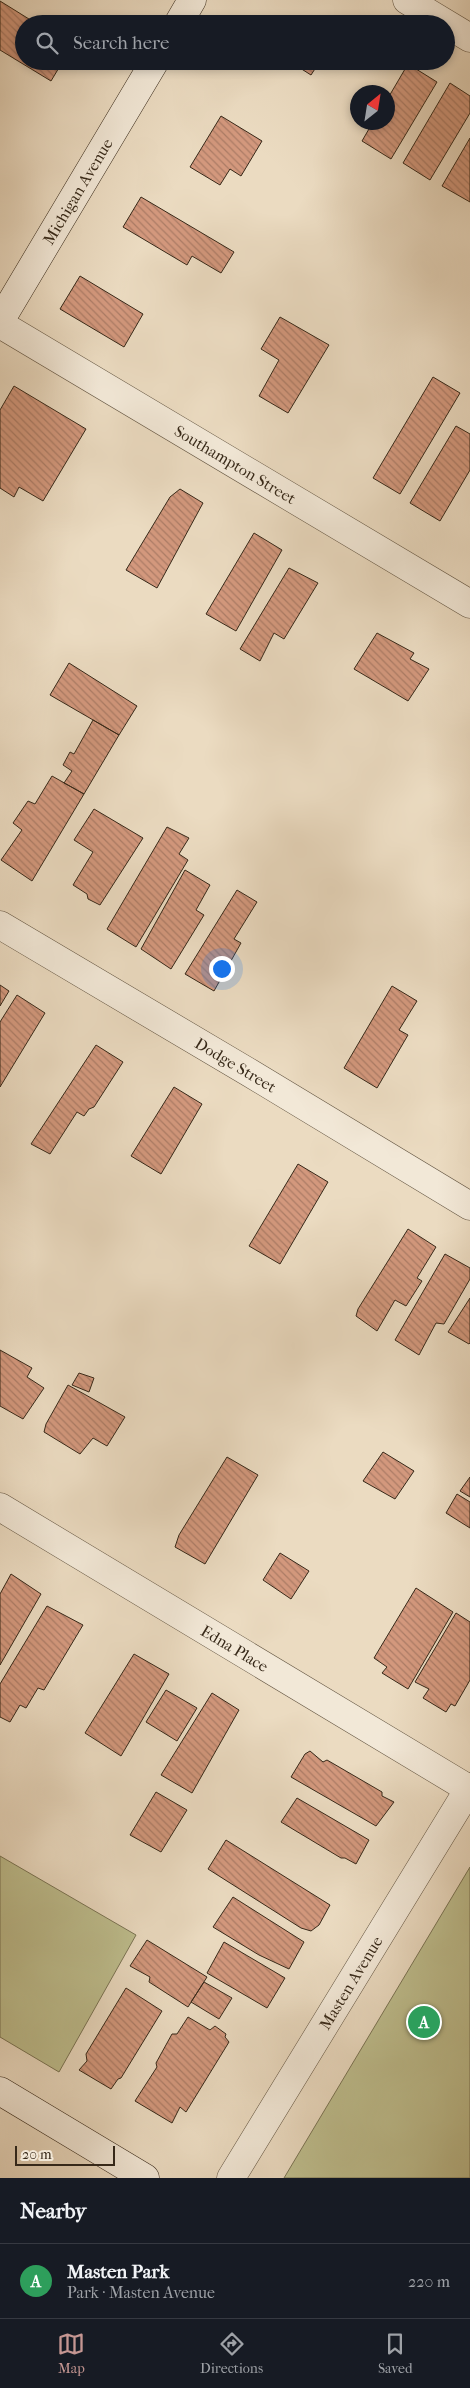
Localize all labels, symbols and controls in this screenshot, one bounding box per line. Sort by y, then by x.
search box [15,15,455,70]
icon: search [33,29,61,57]
text: Search here [73,32,169,54]
north arrow [350,85,395,130]
street label: Michigan Avenue [38,135,116,248]
street label: Southampton Street [171,421,300,508]
your location [209,956,235,982]
street label: Dodge Street [192,1033,280,1096]
street label: Edna Place [198,1621,272,1676]
street label: Masten Avenue [315,1932,386,2033]
pin: A [408,2003,440,2041]
scale bar [15,2143,115,2166]
text: 20 m [22,2146,52,2163]
text: Nearby [20,2199,86,2223]
text: Masten Park [67,2261,169,2283]
text: A [31,2272,41,2291]
text: 220 m [408,2272,450,2291]
text: Park · Masten Avenue [67,2283,215,2302]
tab: Map [57,2330,85,2377]
tab: Directions [200,2330,263,2377]
tab: Saved [378,2330,413,2377]

